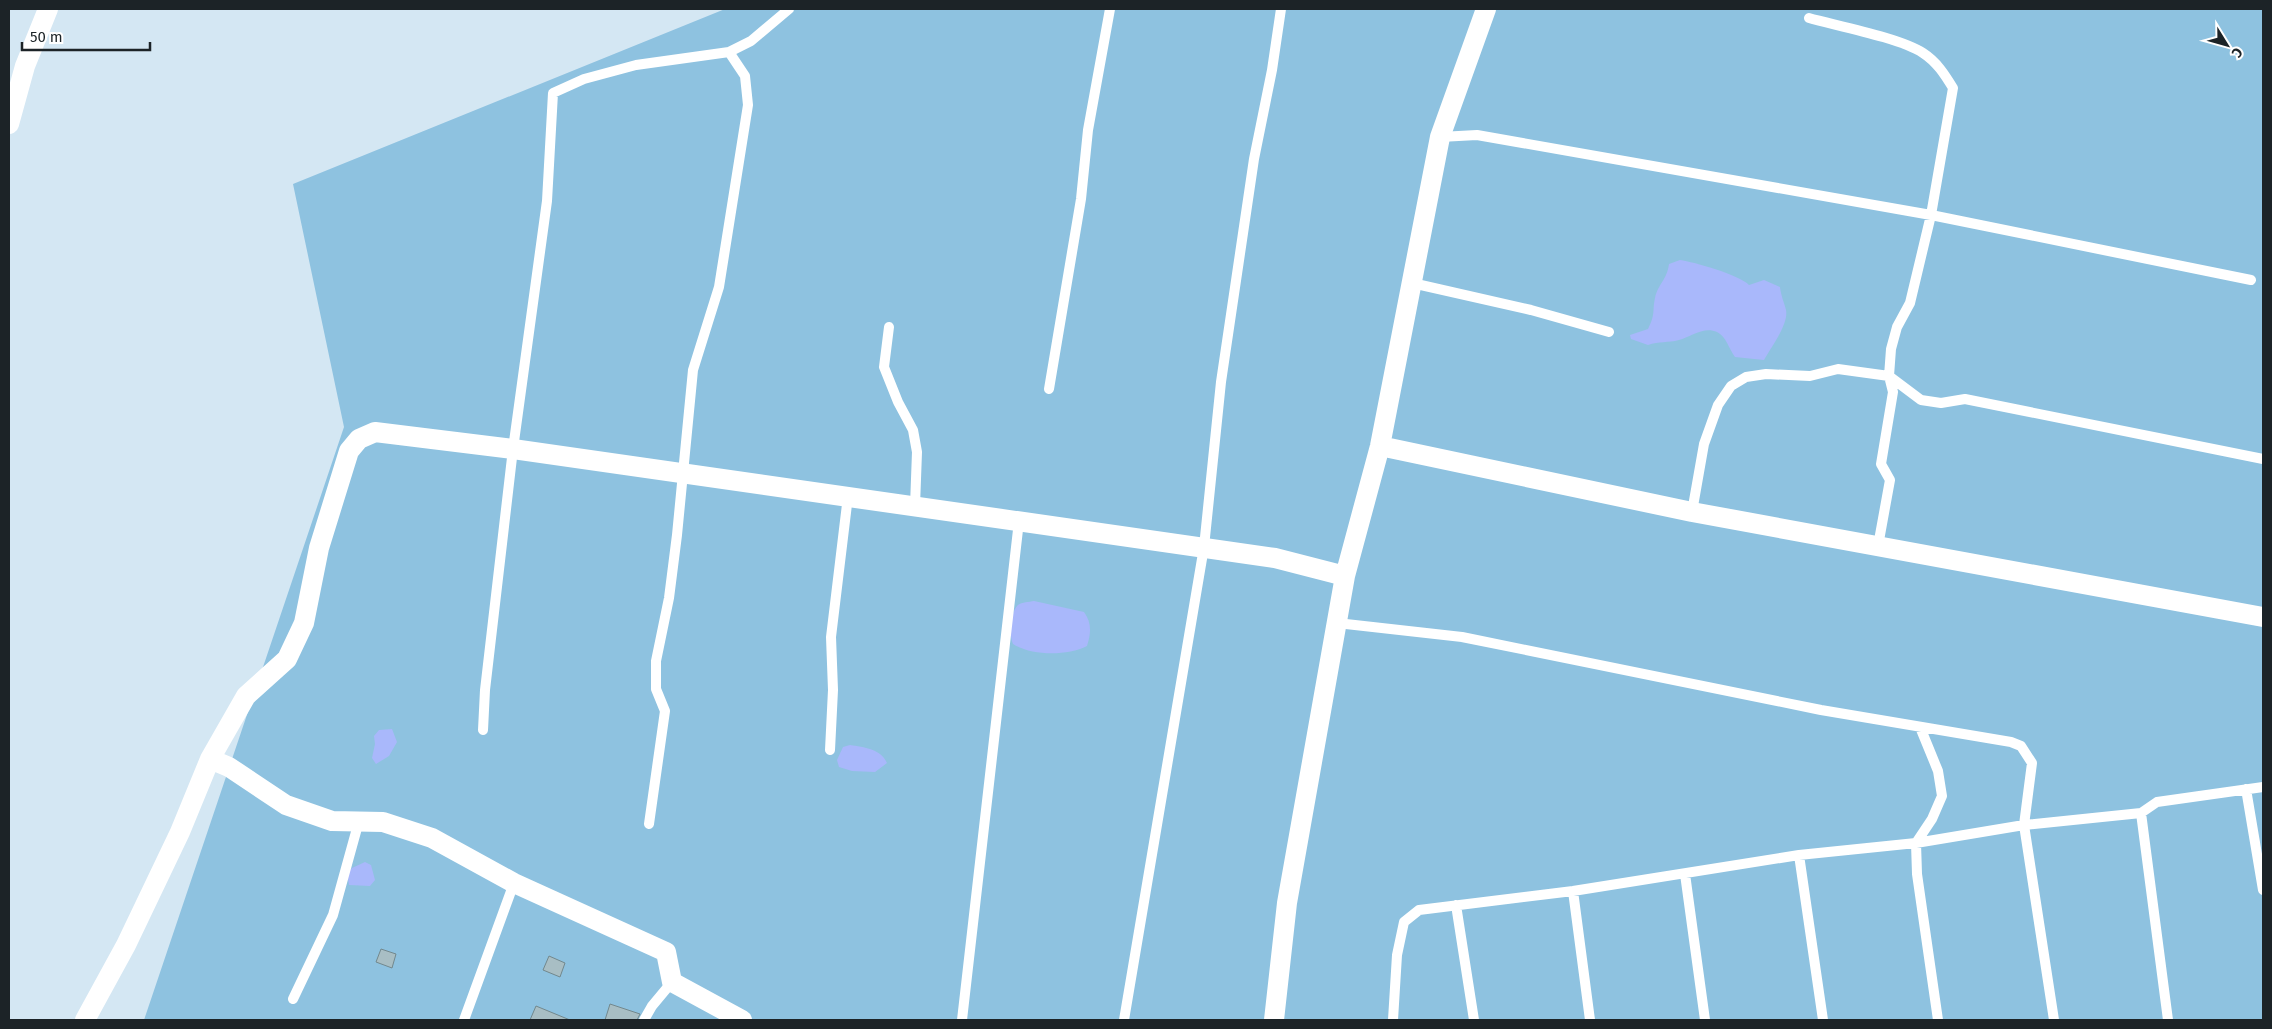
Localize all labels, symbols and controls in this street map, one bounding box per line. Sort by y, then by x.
scale bar [22,20,150,52]
north arrow [2202,20,2252,70]
text: 50 m [30,28,63,46]
text: С [2228,44,2246,61]

